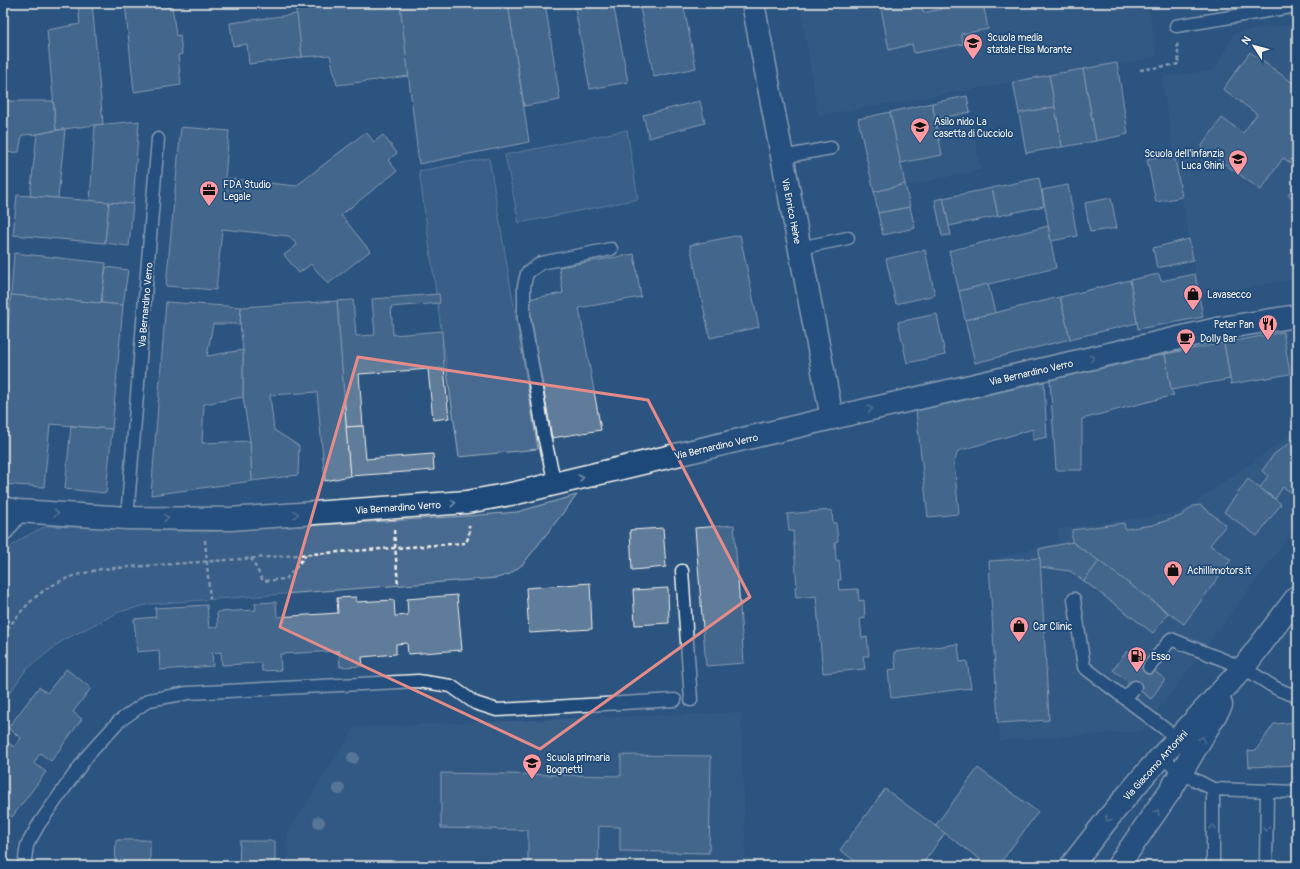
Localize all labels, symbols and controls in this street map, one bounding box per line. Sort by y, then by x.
north arrow [1234,26,1274,66]
school or university icon: Scuola media statale Elsa Morante [962,32,984,60]
place label: Scuola media statale Elsa Morante [987,32,1072,56]
text: N [1239,33,1254,47]
school or university icon: Asilo nido La casetta di Cucciolo [909,116,931,144]
place label: Asilo nido La casetta di Cucciolo [934,116,1014,140]
place label: Scuola dell'infanzia Luca Ghini [1144,148,1224,172]
school or university icon: Scuola dell'infanzia Luca Ghini [1227,148,1249,176]
street label: Via Enrico Heine [779,177,803,245]
office icon: FDA Studio Legale [198,179,220,207]
place label: FDA Studio Legale [223,179,272,203]
street label: Via Bernardino Verro [136,261,156,348]
shop icon: Lavasecco [1182,283,1204,311]
place label: Lavasecco [1207,289,1252,301]
restaurant icon: Peter Pan [1257,313,1279,341]
place label: Peter Pan [1214,319,1254,331]
cafe icon: Dolly Bar [1175,327,1197,355]
place label: Dolly Bar [1200,333,1237,345]
one-way arrow [1089,355,1095,363]
street label: Via Bernardino Verro [988,357,1075,388]
one-way arrow [867,406,873,414]
street label: Via Bernardino Verro [673,431,760,462]
one-way arrow [577,474,584,483]
street label: Via Bernardino Verro [355,499,442,517]
one-way arrow [450,499,456,508]
one-way arrow [53,509,59,518]
one-way arrow [293,510,299,519]
one-way arrow [163,514,169,522]
shop icon: Achillimotors.it [1162,559,1184,587]
place label: Achillimotors.it [1187,565,1252,577]
shop icon: Car Clinic [1008,615,1030,643]
place label: Car Clinic [1033,621,1072,633]
fuel station icon: Esso [1126,645,1148,673]
place label: Esso [1151,651,1171,663]
street label: Via Giacomo Antonini [1121,728,1191,803]
one-way arrow [1197,736,1204,743]
school or university icon: Scuola primaria Bognetti [521,752,543,780]
place label: Scuola primaria Bognetti [546,752,610,776]
one-way arrow [1152,809,1159,816]
one-way arrow [1106,814,1113,821]
one-way arrow [1209,824,1217,830]
one-way arrow [1262,826,1270,832]

